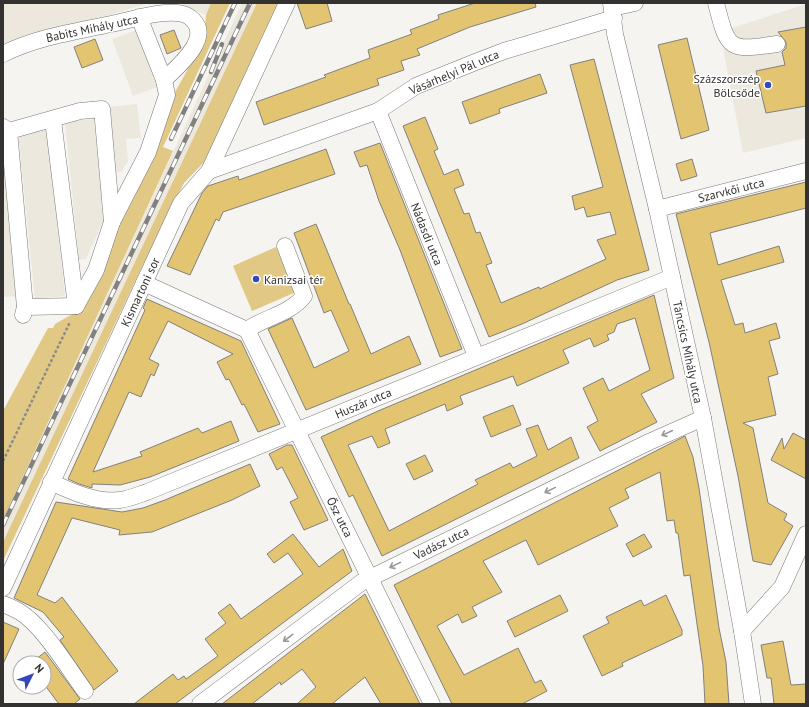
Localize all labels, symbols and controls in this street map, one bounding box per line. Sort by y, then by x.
street label: Babits Mihály utca [45,11,139,45]
street label: Vásárhelyi Pál utca [406,46,501,98]
place label: Százszorszép Bölcsőde [693,71,760,100]
marker: Százszorszép Bölcsőde [763,80,773,90]
street label: Szarvkői utca [696,175,766,205]
street label: Nádasdi utca [408,201,446,268]
street label: Kismartoni sor [117,255,163,329]
place label: Kanizsai tér [264,272,324,287]
marker: Kanizsai tér [251,274,261,284]
street label: Táncsics Mihály utca [670,299,706,405]
street label: Huszár utca [332,384,394,422]
one-way arrow [661,430,673,437]
one-way arrow [544,487,556,494]
street label: Ősz utca [323,494,357,540]
street label: Vadász utca [410,523,471,563]
one-way arrow [390,562,402,570]
one-way arrow [282,634,293,642]
north arrow [12,655,52,695]
text: N [32,661,47,676]

